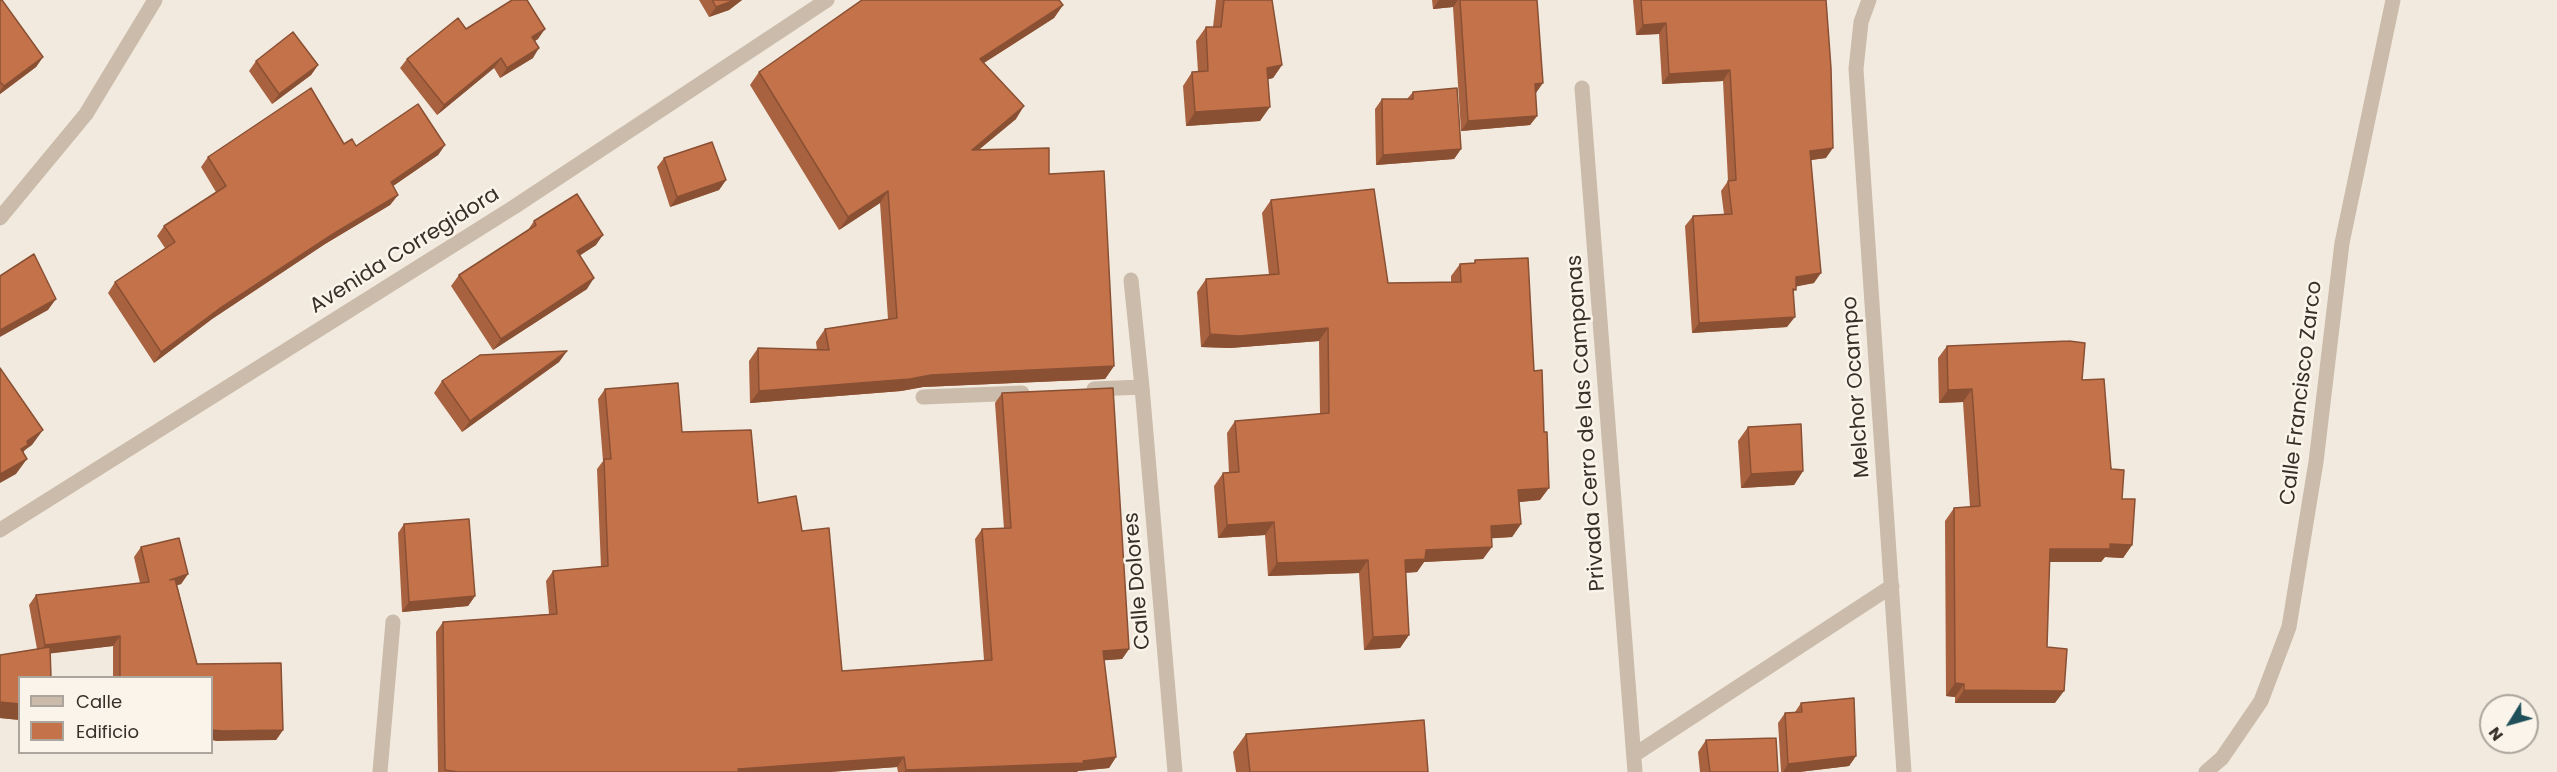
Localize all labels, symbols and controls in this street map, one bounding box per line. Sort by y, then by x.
street label: Avenida Corregidora [305,182,505,320]
street label: Privada Cerro de las Campanas [1563,254,1611,592]
street label: Calle Francisco Zarco [2276,279,2328,507]
street label: Melchor Ocampo [1838,295,1876,479]
street label: Calle Dolores [1119,511,1157,651]
legend [18,676,213,754]
text: Calle [76,689,122,714]
north arrow [2479,694,2539,754]
text: Edificio [76,719,139,744]
text: N [2483,722,2509,746]

